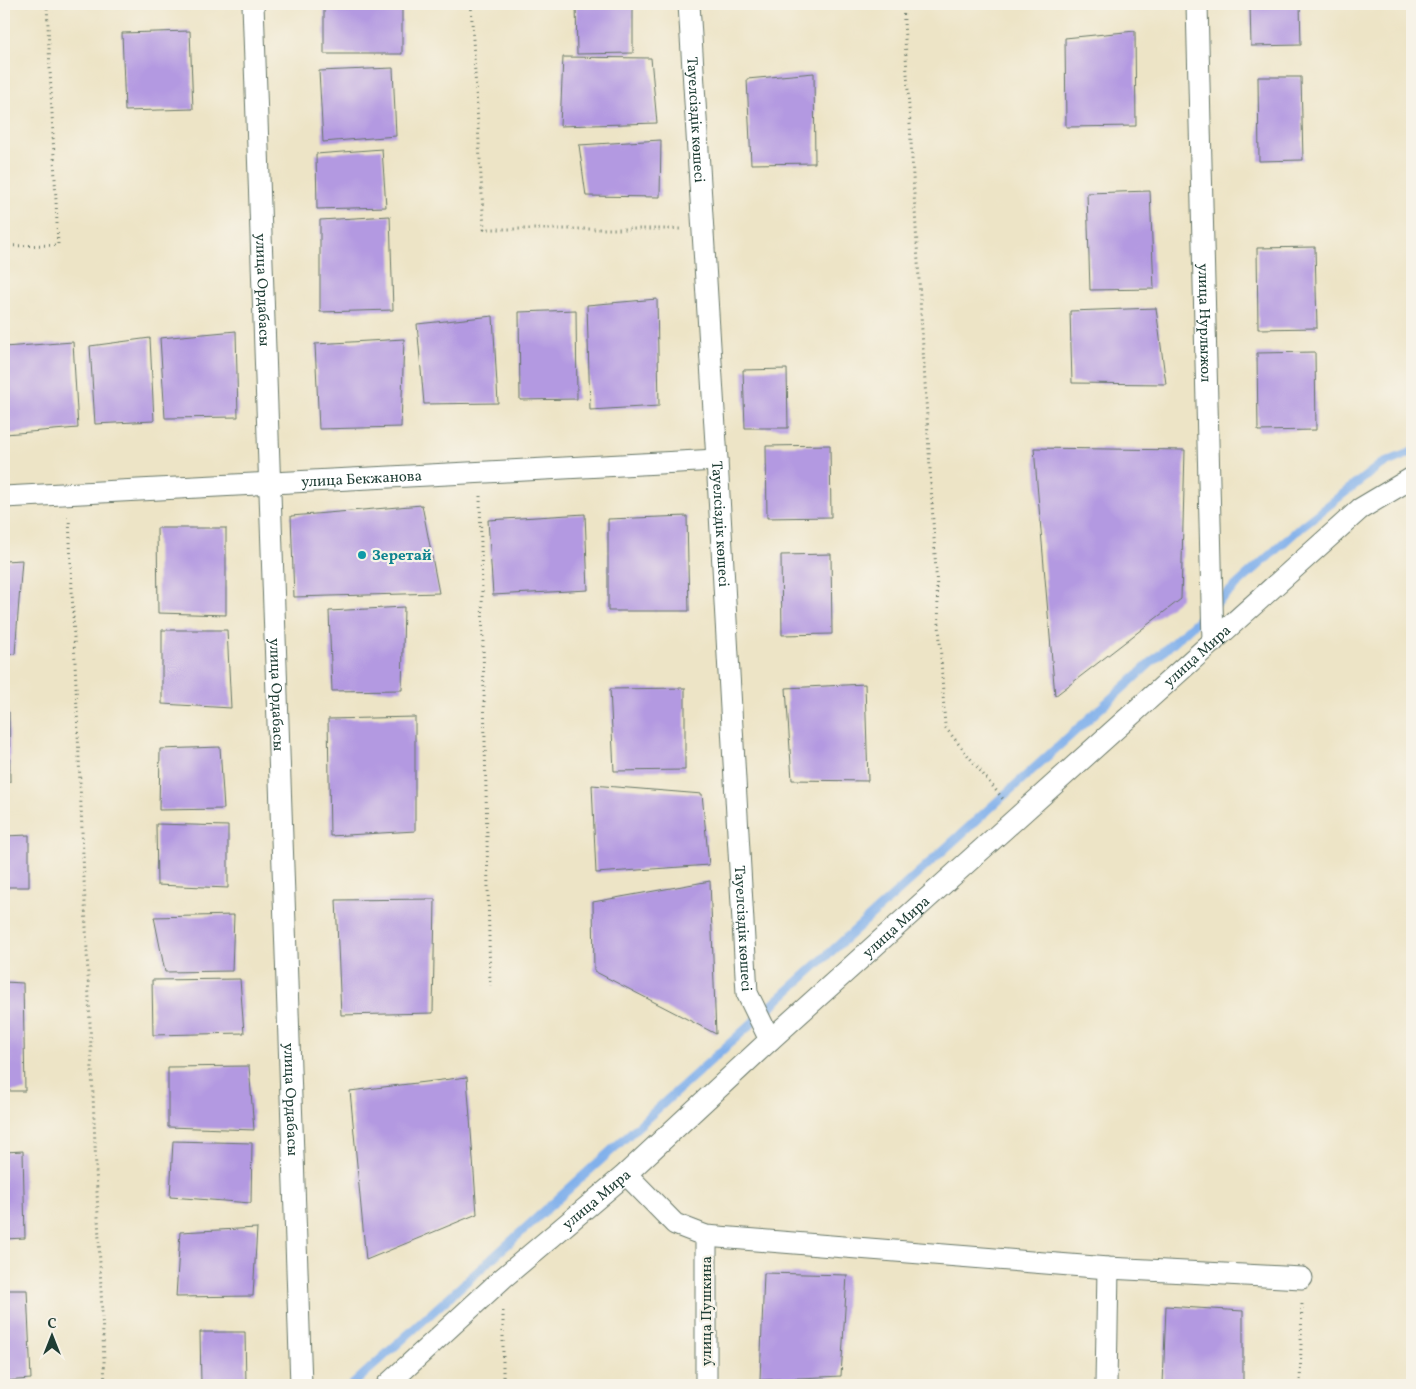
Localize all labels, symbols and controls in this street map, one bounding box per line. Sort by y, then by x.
street label: Тауелсіздік көшесі [680,56,709,184]
street label: улица Ордабасы [249,233,274,347]
street label: улица Нурлыжол [1192,263,1215,383]
street label: Тауелсіздік көшесі [705,460,733,588]
street label: улица Бекжанова [301,466,422,494]
place label: Зеретай [372,546,432,567]
marker: Зеретай [356,549,368,561]
street label: улица Мира [1160,621,1236,693]
street label: улица Ордабасы [263,638,288,752]
street label: Тауелсіздік көшесі [728,865,756,992]
street label: улица Мира [859,892,935,964]
street label: улица Ордабасы [277,1042,302,1157]
street label: улица Мира [558,1165,636,1235]
street label: улица Пушкина [697,1256,718,1366]
north arrow [28,1312,78,1362]
text: С [47,1315,57,1334]

